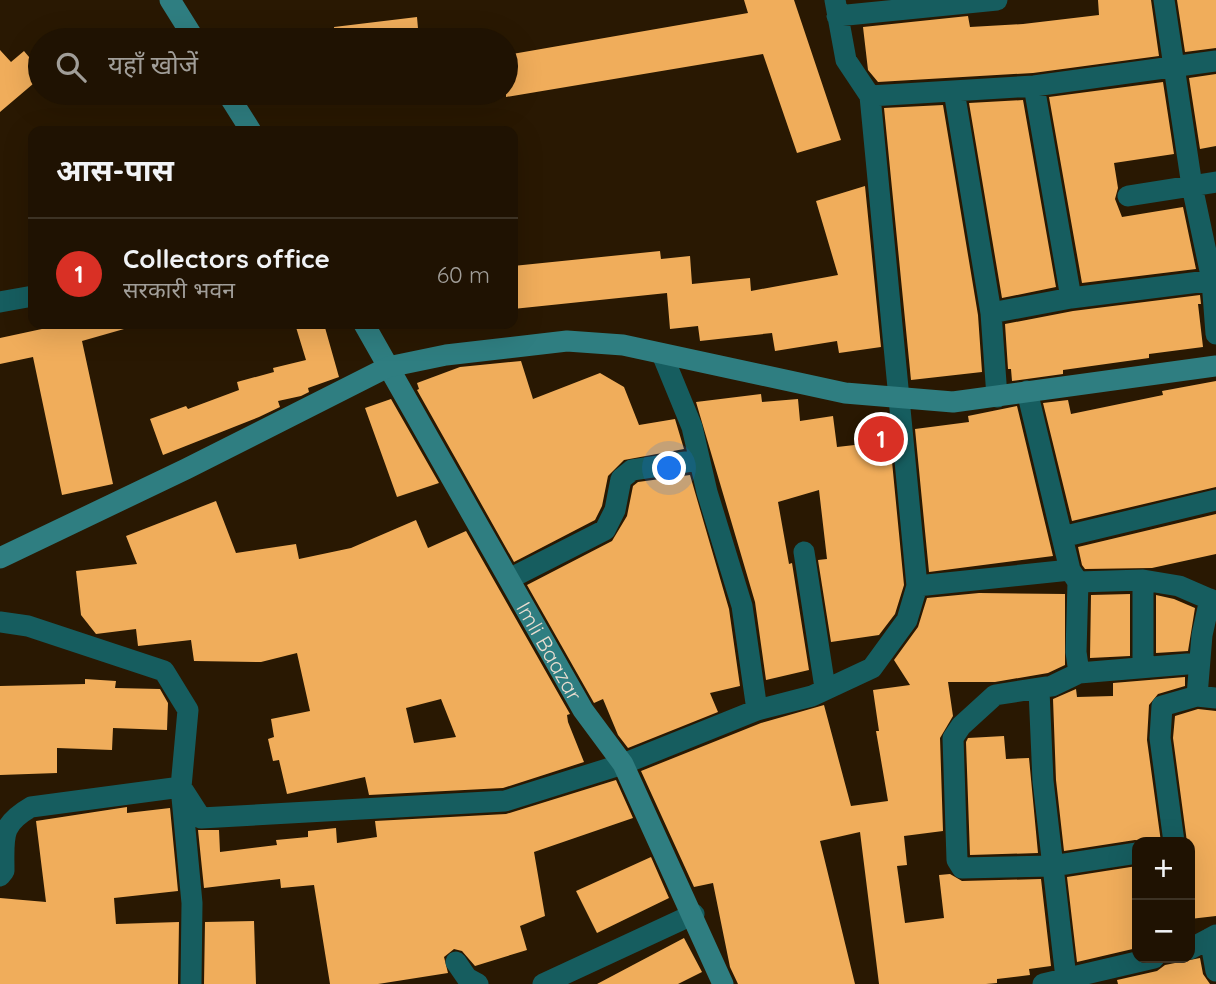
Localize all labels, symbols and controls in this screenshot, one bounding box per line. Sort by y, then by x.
search box [28,28,518,105]
icon: search [52,48,90,86]
text: यहाँ खोजें [108,48,198,81]
text: आस-पास [56,151,174,189]
text: Collectors office [123,242,330,275]
text: 1 [75,260,83,289]
text: 60 m [437,260,490,289]
text: सरकारी भवन [123,275,235,304]
pin: 1 [858,413,904,465]
your location [652,451,686,485]
street label: Imli Baazar [511,597,588,705]
map controls [1132,837,1195,963]
button: + [1132,837,1195,900]
button: − [1132,900,1195,963]

